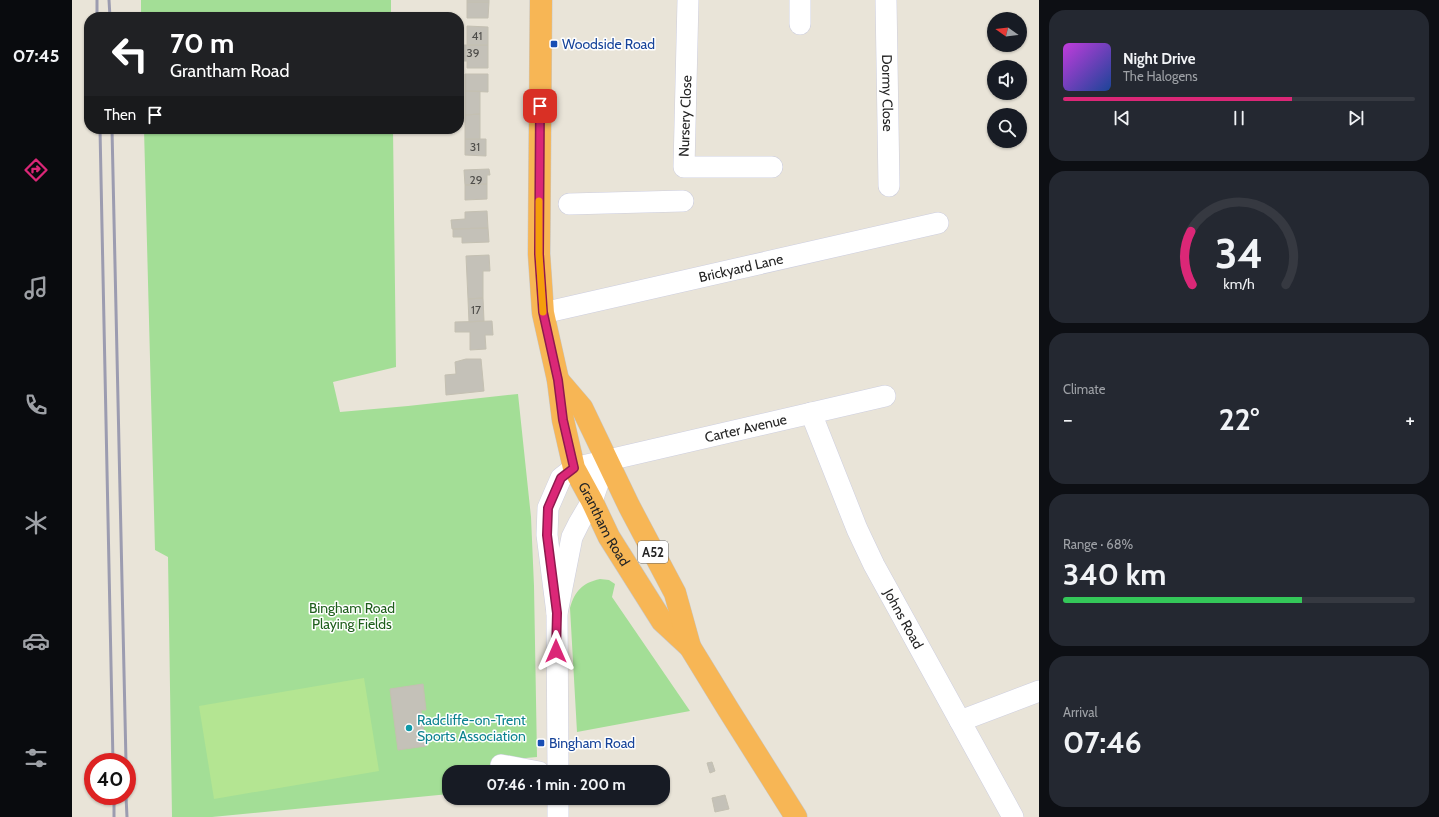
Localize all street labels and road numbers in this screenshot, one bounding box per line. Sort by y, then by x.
street label: Dormy Close [878,54,897,132]
street label: Nursery Close [675,75,695,157]
street label: Brickyard Lane [697,250,785,286]
street label: Carter Avenue [703,410,788,446]
street label: Grantham Road [574,479,634,569]
road number: A52 [638,541,668,563]
street label: Johns Road [879,585,927,652]

